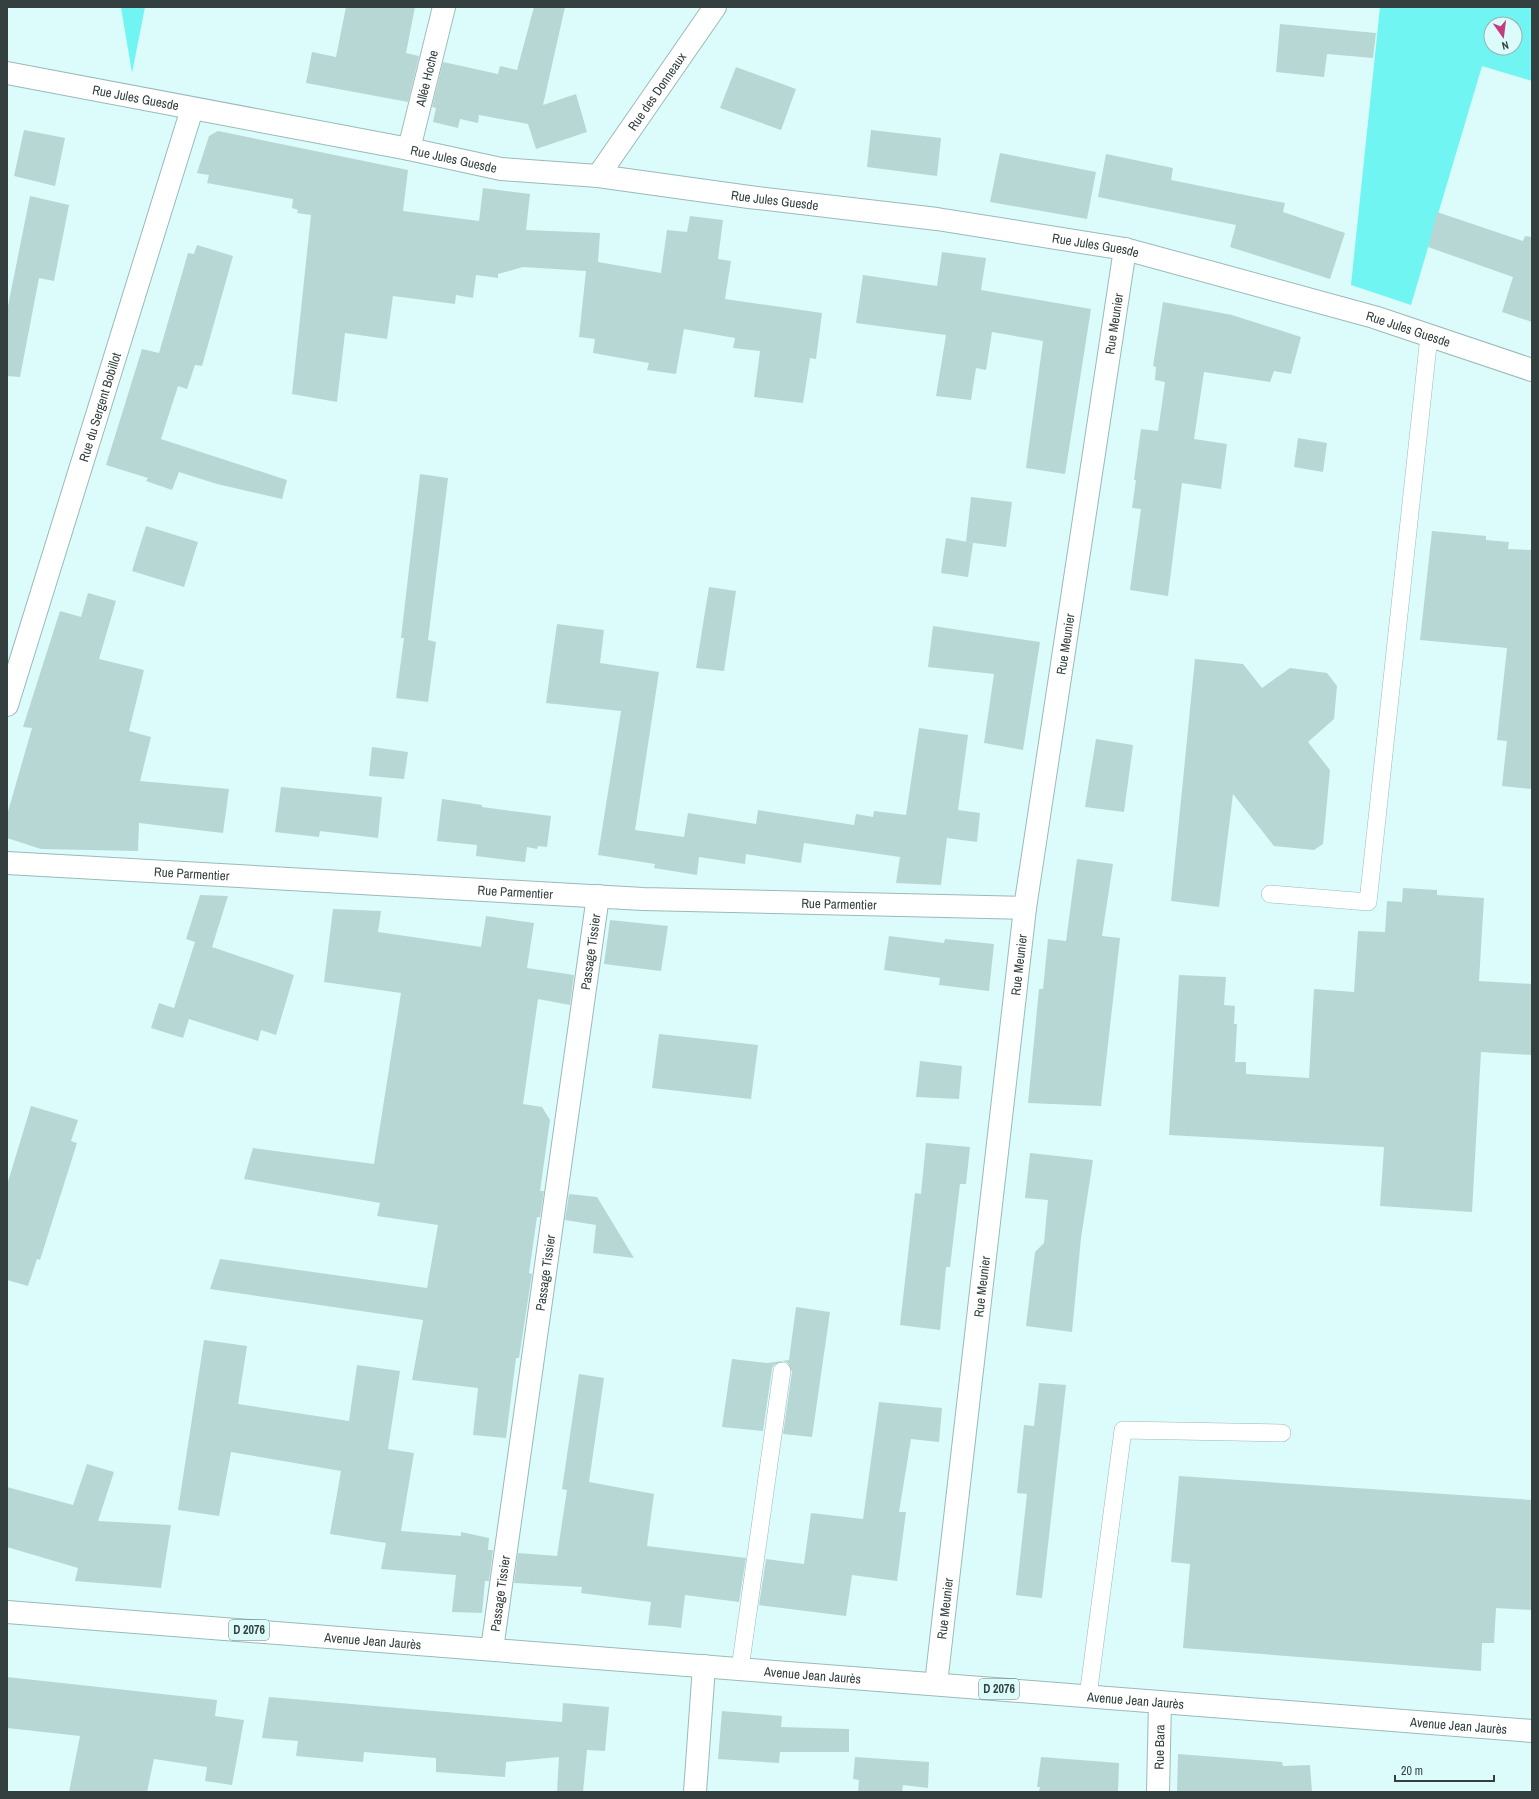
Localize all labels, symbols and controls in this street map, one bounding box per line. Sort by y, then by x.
north arrow [1483,16,1523,56]
text: N [1501,38,1510,53]
street label: Allée Hoche [411,48,442,109]
street label: Rue des Donneaux [624,48,690,134]
street label: Rue Jules Guesde [91,81,181,114]
street label: Rue Jules Guesde [409,141,499,176]
street label: Rue Jules Guesde [730,186,820,214]
street label: Rue Jules Guesde [1051,229,1141,261]
street label: Rue Meunier [1101,292,1127,356]
street label: Rue Jules Guesde [1364,307,1453,351]
street label: Rue du Sergent Bobillot [75,350,124,464]
street label: Rue Meunier [1052,612,1078,676]
street label: Rue Parmentier [154,863,230,884]
street label: Rue Parmentier [477,881,554,902]
street label: Rue Parmentier [801,894,877,913]
street label: Passage Tissier [576,912,604,991]
street label: Rue Meunier [1007,933,1031,996]
street label: Passage Tissier [531,1233,559,1312]
street label: Rue Meunier [970,1255,994,1318]
street label: Passage Tissier [486,1554,514,1633]
street label: Rue Meunier [933,1576,957,1640]
road number: D 2076 [229,1620,269,1640]
street label: Avenue Jean Jaurès [323,1628,422,1653]
street label: Avenue Jean Jaurès [762,1663,862,1687]
road number: D 2076 [979,1679,1019,1699]
street label: Avenue Jean Jaurès [1085,1688,1185,1712]
street label: Avenue Jean Jaurès [1408,1713,1508,1738]
street label: Rue Bara [1150,1724,1168,1770]
scale bar [1395,1757,1494,1783]
text: 20 m [1401,1763,1423,1779]

